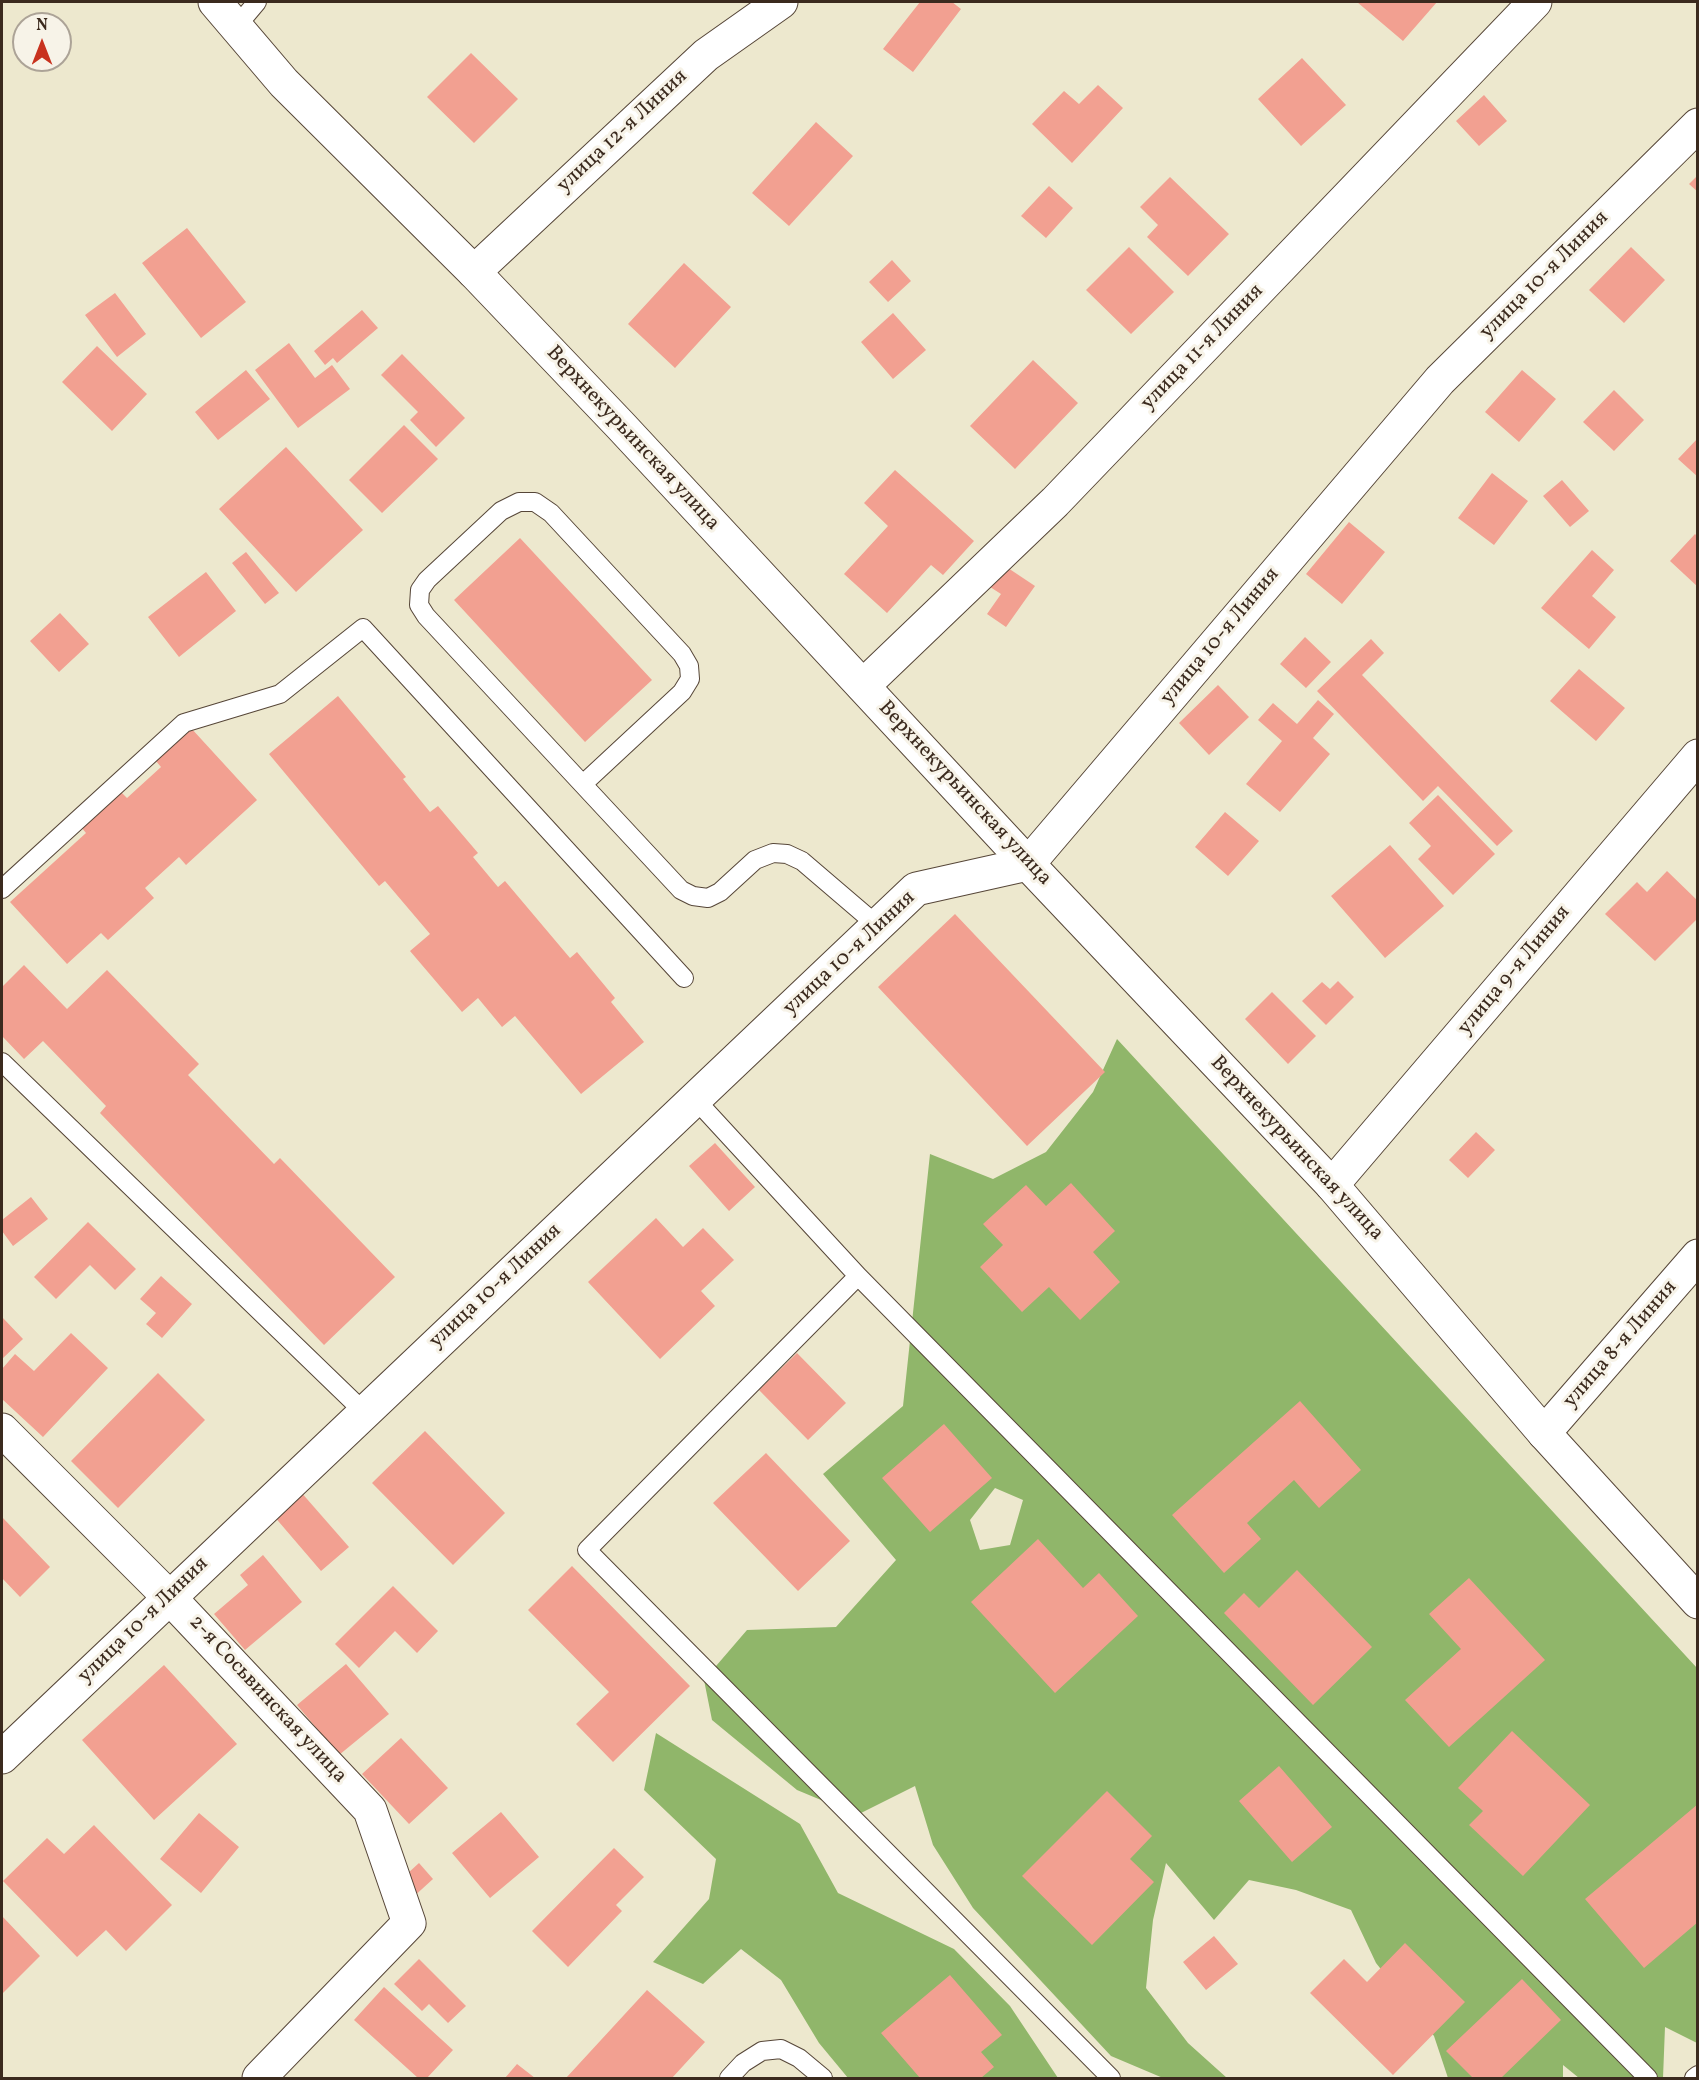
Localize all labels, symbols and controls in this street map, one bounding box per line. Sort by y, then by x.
north arrow [12,12,72,72]
text: N [36,15,48,37]
street label: улица 12-я Линия [552,65,694,199]
street label: улица 10-я Линия [1475,206,1615,346]
street label: улица 11-я Линия [1136,280,1270,416]
street label: Верхнекурьинская улица [540,341,724,537]
street label: улица 10-я Линия [1156,563,1286,711]
street label: Верхнекурьинская улица [872,696,1056,892]
street label: улица 10-я Линия [779,886,921,1022]
street label: улица 9-я Линия [1453,901,1577,1041]
street label: Верхнекурьинская улица [1204,1051,1388,1247]
street label: улица 10-я Линия [425,1219,567,1355]
street label: улица 8-я Линия [1559,1276,1683,1414]
street label: улица 10-я Линия [74,1552,214,1690]
street label: 2-я Сосьвинская улица [183,1611,351,1789]

